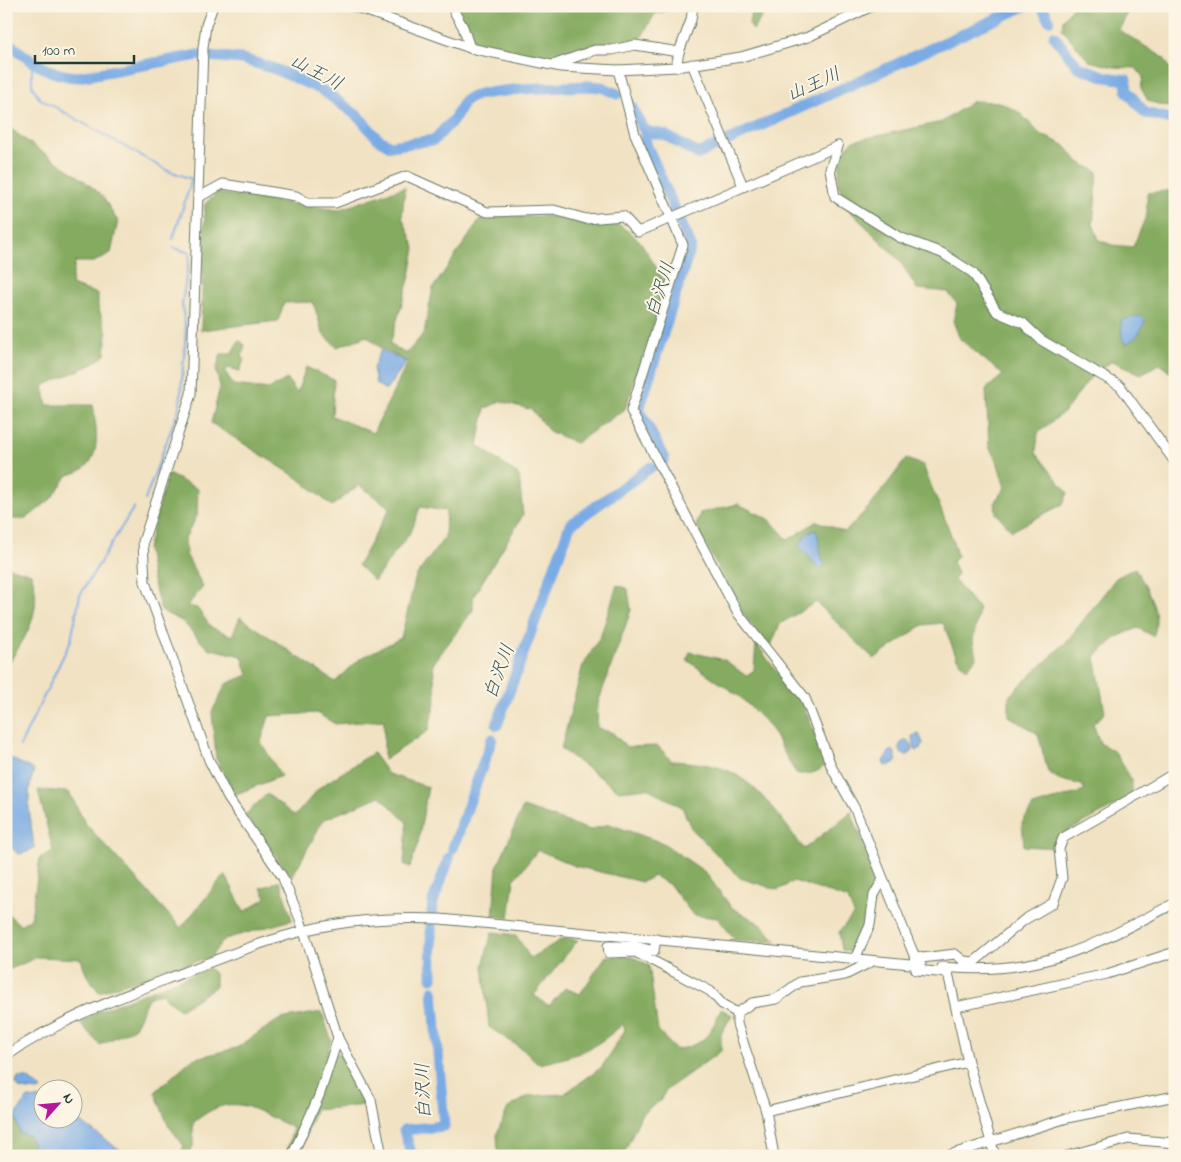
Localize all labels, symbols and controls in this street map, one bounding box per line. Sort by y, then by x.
scale bar [35,32,134,64]
text: 100 m [42,40,75,62]
water label: 山王川 [284,48,347,99]
water label: 山王川 [782,61,846,109]
water label: 白沢川 [640,258,683,321]
water label: 白沢川 [478,640,523,703]
water label: 白沢川 [410,1062,439,1120]
north arrow [32,1080,82,1130]
text: N [57,1090,80,1108]

